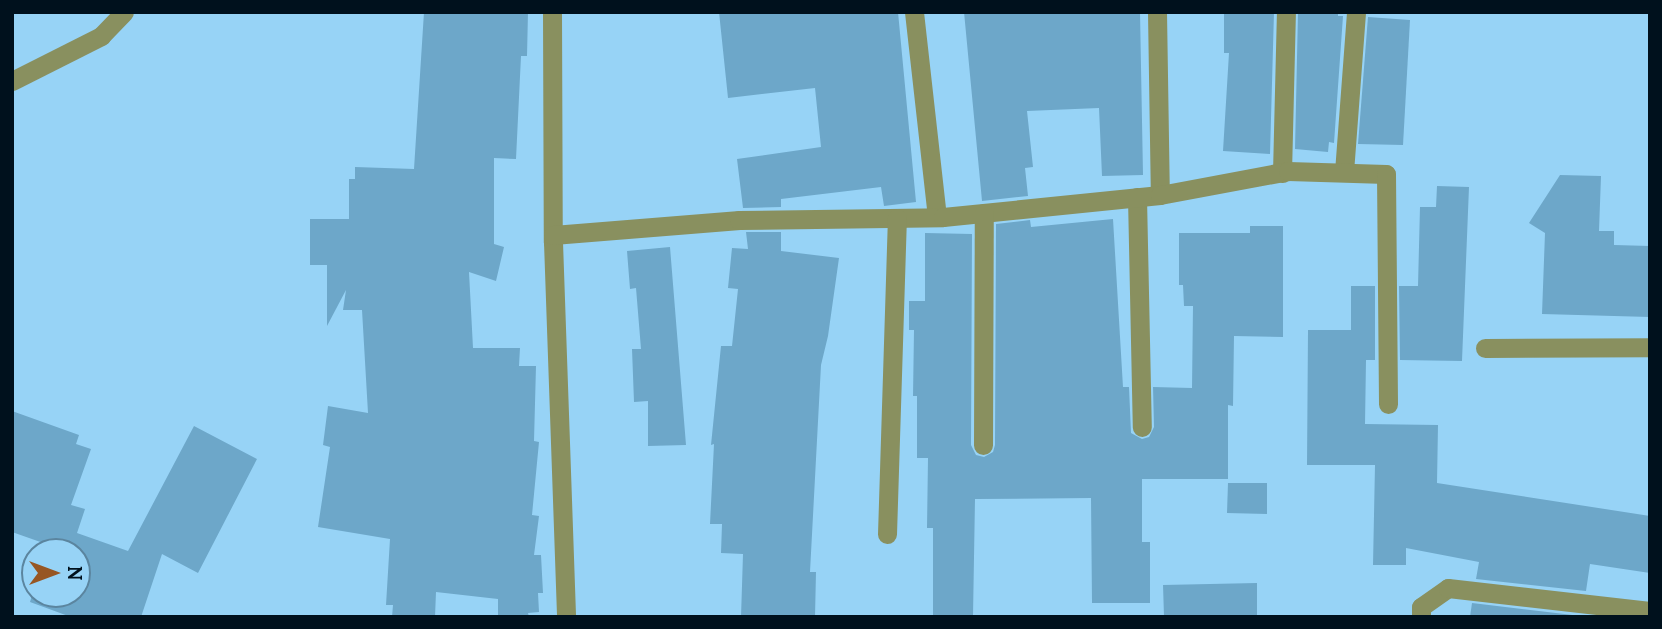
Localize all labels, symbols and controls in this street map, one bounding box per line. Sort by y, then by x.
north arrow [21,538,91,608]
text: N [63,566,87,580]

